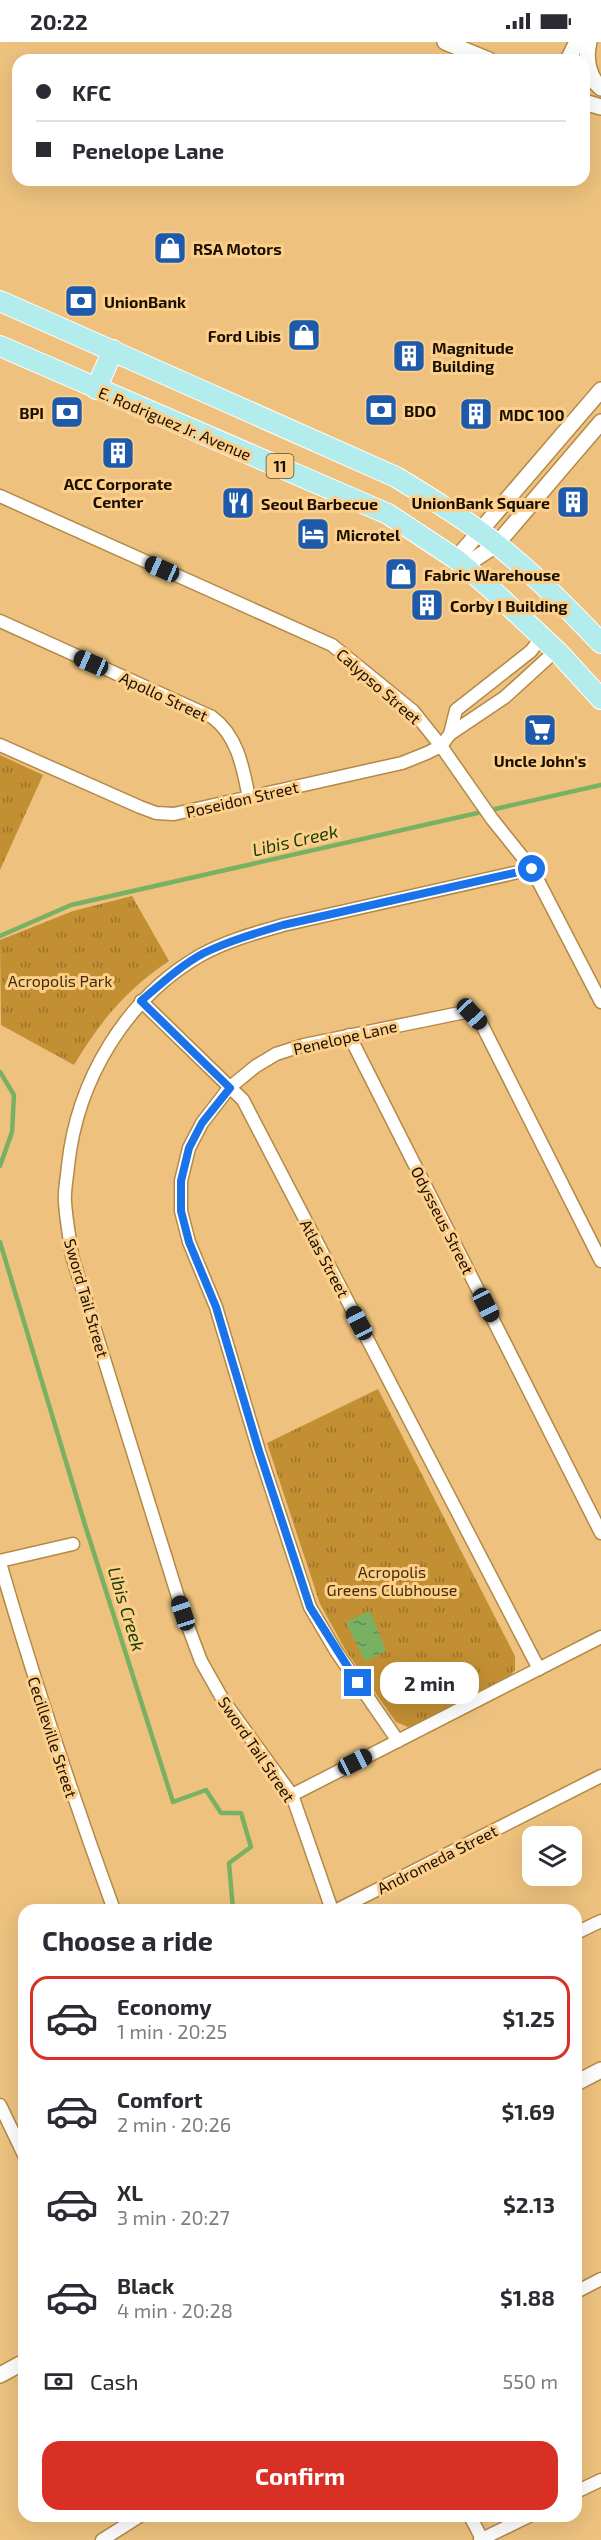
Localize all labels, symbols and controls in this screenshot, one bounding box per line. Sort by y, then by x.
text: 20:22 [30,8,88,34]
text: KFC [72,79,111,105]
text: Penelope Lane [72,137,224,163]
shop icon: RSA Motors [152,230,188,266]
place label: RSA Motors [193,239,282,258]
bank icon: UnionBank [63,283,99,319]
place label: UnionBank [104,292,186,311]
shop icon: Ford Libis [286,317,322,353]
place label: Ford Libis [208,326,281,345]
building icon: Magnitude Building [391,338,427,374]
place label: Magnitude Building [432,338,514,375]
street label: E. Rodriguez Jr. Avenue [96,382,254,464]
bank icon: BDO [363,392,399,428]
bank icon: BPI [49,394,85,430]
building icon: MDC 100 [458,396,494,432]
place label: BDO [404,401,436,420]
place label: BPI [19,403,44,422]
place label: MDC 100 [499,405,565,424]
building icon: ACC Corporate Center [100,435,136,471]
road number: 11 [266,454,294,478]
place label: ACC Corporate Center [64,474,172,511]
building icon: UnionBank Square [555,484,591,520]
restaurant icon: Seoul Barbecue [220,485,256,521]
place label: UnionBank Square [411,493,550,512]
place label: Seoul Barbecue [261,494,378,513]
hotel icon: Microtel [295,516,331,552]
place label: Microtel [336,525,401,544]
car [142,553,182,585]
shop icon: Fabric Warehouse [383,556,419,592]
place label: Fabric Warehouse [424,565,560,584]
building icon: Corby I Building [409,587,445,623]
place label: Corby I Building [450,596,568,616]
street label: Calypso Street [333,644,425,728]
car [71,647,111,679]
street label: Apollo Street [117,667,211,725]
supermarket icon: Uncle John's [522,712,558,748]
place label: Uncle John's [494,751,586,770]
street label: Poseidon Street [184,777,300,821]
water label: Libis Creek [250,819,340,861]
route start [518,855,545,882]
park label: Acropolis Park [8,971,112,990]
car [453,995,491,1033]
street label: Penelope Lane [291,1016,399,1058]
street label: Odysseus Street [408,1163,478,1277]
street label: Atlas Street [297,1216,353,1300]
street label: Sword Tail Street [61,1236,113,1360]
car [470,1285,502,1325]
car [343,1303,375,1343]
park label: Acropolis Greens Clubhouse [327,1562,457,1599]
water label: Libis Creek [104,1564,150,1654]
car [169,1593,197,1633]
callout: 2 min [379,1662,478,1704]
route end [344,1669,371,1696]
text: 2 min [404,1671,455,1695]
street label: Cecilleville Street [24,1674,82,1800]
street label: Sword Tail Street [215,1693,299,1805]
car [335,1746,375,1778]
street label: Andromeda Street [374,1821,500,1897]
map controls [522,1826,582,1886]
button: layers [522,1826,582,1886]
text: Choose a ride [42,1924,213,1956]
icon: car [45,1991,99,2045]
text: Economy [117,1993,212,2019]
text: $1.25 [502,2005,555,2031]
text: 1 min · 20:25 [117,2019,227,2043]
icon: car [45,2084,99,2138]
text: Comfort [117,2086,202,2112]
text: $1.69 [501,2098,555,2124]
text: 2 min · 20:26 [117,2112,231,2136]
icon: car [45,2177,99,2231]
text: XL [117,2179,143,2205]
text: $2.13 [503,2191,555,2217]
text: 3 min · 20:27 [117,2205,230,2229]
icon: car [45,2270,99,2324]
text: Black [117,2272,174,2298]
text: $1.88 [500,2284,555,2310]
text: 4 min · 20:28 [117,2298,233,2322]
icon: cash [42,2365,75,2398]
text: Cash [90,2368,139,2394]
text: 550 m [503,2369,558,2393]
button: Confirm [42,2441,558,2510]

